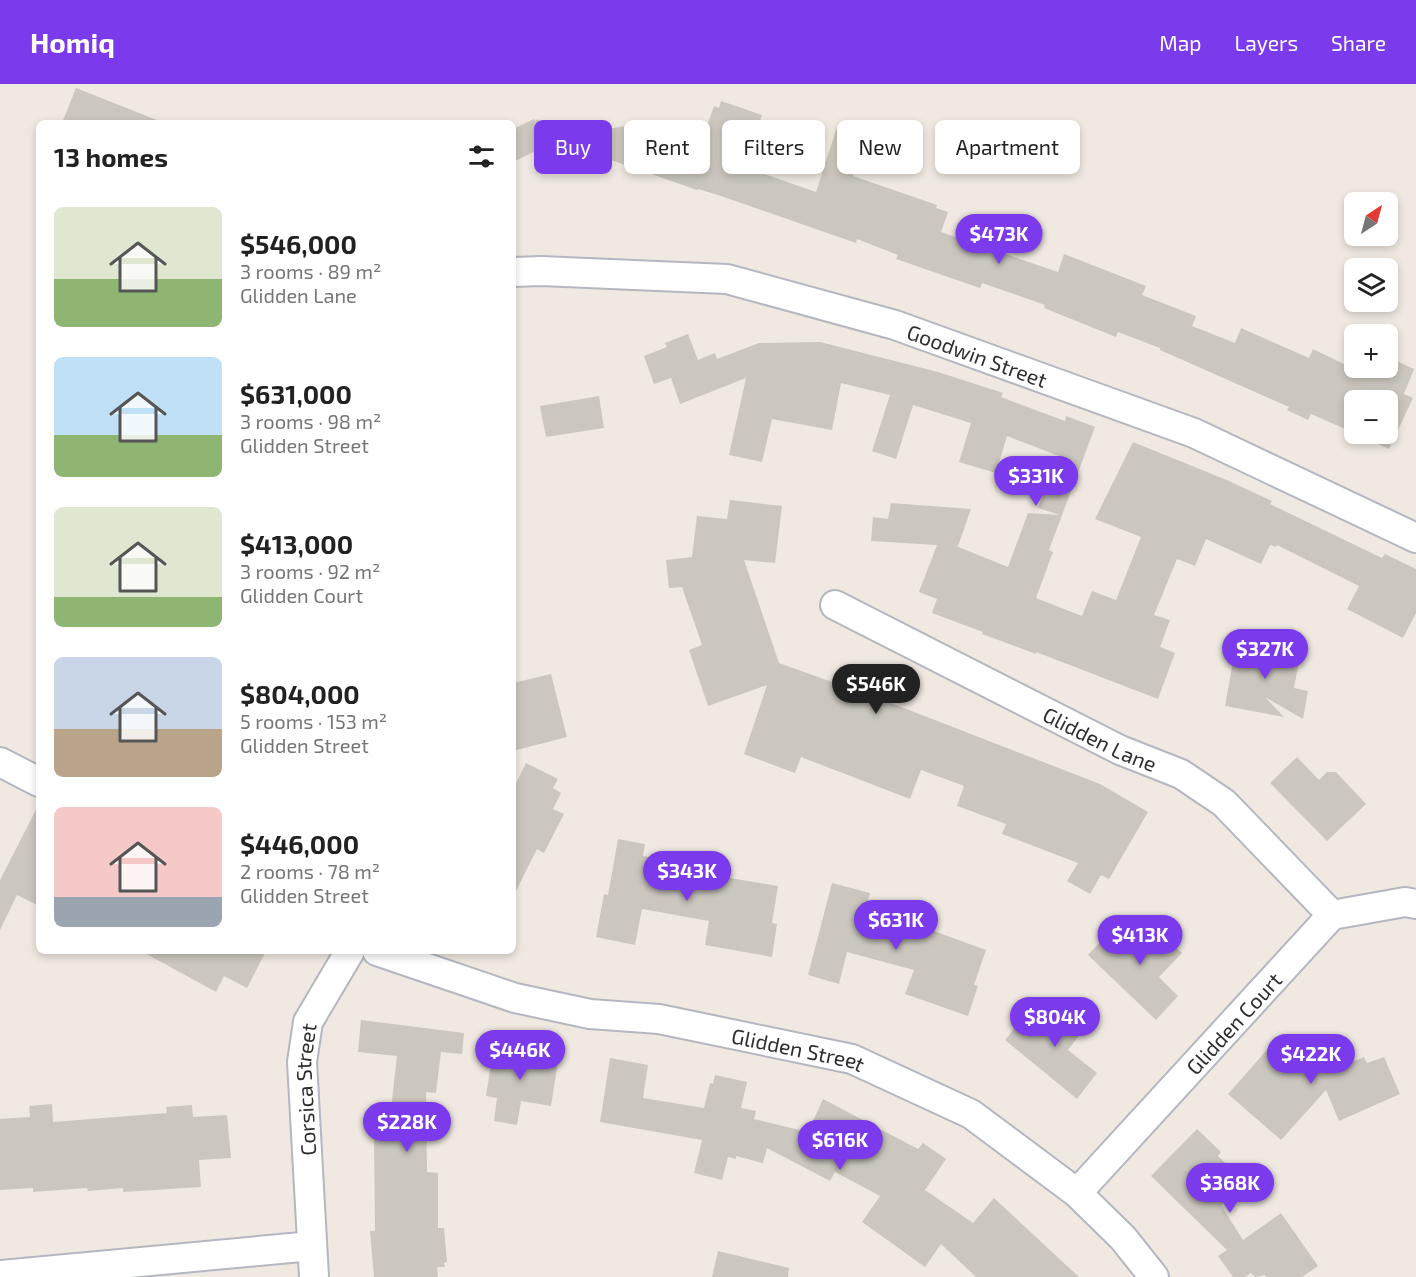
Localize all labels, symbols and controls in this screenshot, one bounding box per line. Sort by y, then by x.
text: Homiq [30,25,115,59]
text: Map [1159,30,1201,55]
text: Layers [1234,30,1298,55]
text: Share [1331,30,1386,55]
chip: Buy [534,120,612,174]
chip: Rent [624,120,710,174]
chip: Filters [722,120,825,174]
chip: New [837,120,923,174]
chip: Apartment [935,120,1080,174]
icon: filters [465,140,498,173]
text: 13 homes [54,141,168,172]
north arrow [1344,192,1398,246]
map controls [1344,192,1398,444]
pin: $473K [957,214,1041,265]
text: $473K [970,221,1028,245]
text: $546,000 [240,228,357,259]
icon: home [102,231,174,303]
button: layers [1344,258,1398,312]
text: 3 rooms · 89 m² [240,259,381,283]
text: Glidden Lane [240,283,357,307]
street label: Goodwin Street [904,318,1051,391]
button: + [1344,324,1398,378]
text: $631,000 [240,378,352,409]
icon: home [102,381,174,453]
button: − [1344,390,1398,444]
text: 3 rooms · 98 m² [240,409,381,433]
text: Glidden Street [240,433,369,457]
pin: $331K [994,456,1078,507]
text: $331K [1008,463,1064,487]
text: $413,000 [240,528,353,559]
icon: home [102,531,174,603]
text: 3 rooms · 92 m² [240,559,380,583]
text: Glidden Court [240,583,363,607]
pin: $327K [1223,629,1307,680]
text: $327K [1236,636,1294,660]
pin: $546K [834,664,918,715]
text: $546K [846,671,906,695]
text: $804,000 [240,678,360,709]
icon: home [102,681,174,753]
street label: Glidden Lane [1039,701,1161,776]
text: 5 rooms · 153 m² [240,709,387,733]
text: Glidden Street [240,733,369,757]
text: $446,000 [240,828,359,859]
icon: home [102,831,174,903]
pin: $343K [645,851,729,902]
text: $343K [657,858,717,882]
text: 2 rooms · 78 m² [240,859,380,883]
text: Glidden Street [240,883,369,907]
pin: $631K [854,900,938,951]
text: $631K [868,907,924,931]
pin: $413K [1098,915,1182,966]
text: $413K [1112,922,1169,946]
street label: Glidden Court [1180,967,1286,1079]
pin: $804K [1013,997,1097,1048]
text: $804K [1024,1004,1086,1028]
street label: Corsica Street [289,1021,320,1156]
street label: Glidden Street [730,1022,869,1076]
pin: $446K [478,1030,562,1081]
pin: $422K [1269,1034,1353,1085]
text: $446K [489,1037,551,1061]
text: $422K [1281,1041,1341,1065]
pin: $228K [365,1102,449,1153]
text: $228K [377,1109,437,1133]
pin: $616K [798,1120,882,1171]
text: $616K [812,1127,868,1151]
pin: $368K [1188,1163,1272,1214]
text: $368K [1200,1170,1260,1194]

